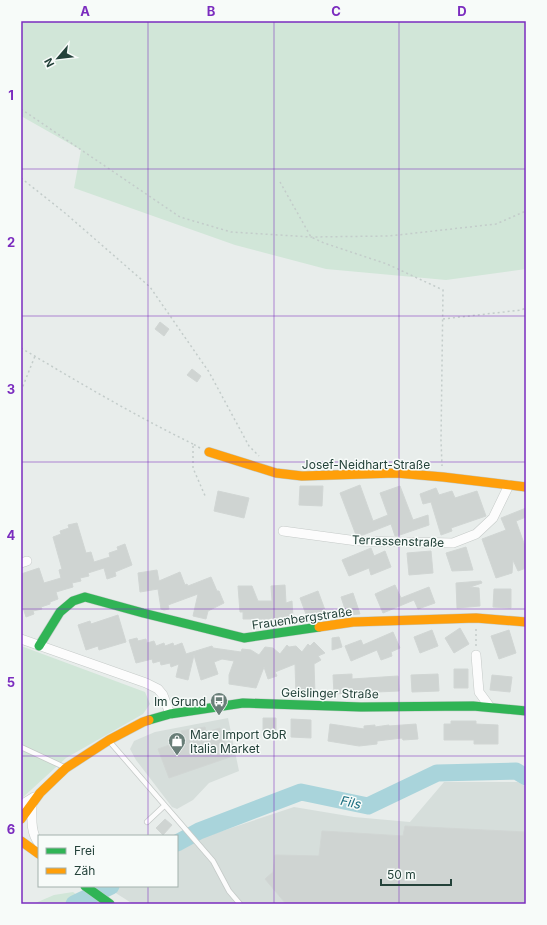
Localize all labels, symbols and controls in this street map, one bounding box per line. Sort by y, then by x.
text: A [80,3,90,19]
text: B [207,3,216,19]
text: C [331,3,341,19]
text: D [457,3,467,19]
north arrow [38,38,78,78]
text: N [41,56,57,70]
text: 1 [8,87,14,103]
text: 2 [7,234,15,250]
text: 3 [7,381,15,397]
street label: Josef-Neidhart-Straße [302,457,430,472]
text: 4 [7,527,16,543]
street label: Terrassenstraße [352,532,444,550]
street label: Frauenbergstraße [251,604,353,632]
text: 5 [7,674,15,690]
street label: Geislinger Straße [281,685,379,701]
bus stop icon: Im Grund [209,691,229,716]
place label: Im Grund [154,694,206,709]
place label: Mare Import GbR Italia Market [190,727,287,756]
shop icon: Mare Import GbR Italia Market [167,731,187,756]
water label: Fils [339,792,363,812]
text: 6 [7,821,15,837]
legend [38,835,178,887]
text: Frei [74,843,95,858]
scale bar [381,861,451,887]
text: Zäh [74,863,95,878]
text: 50 m [387,867,416,882]

